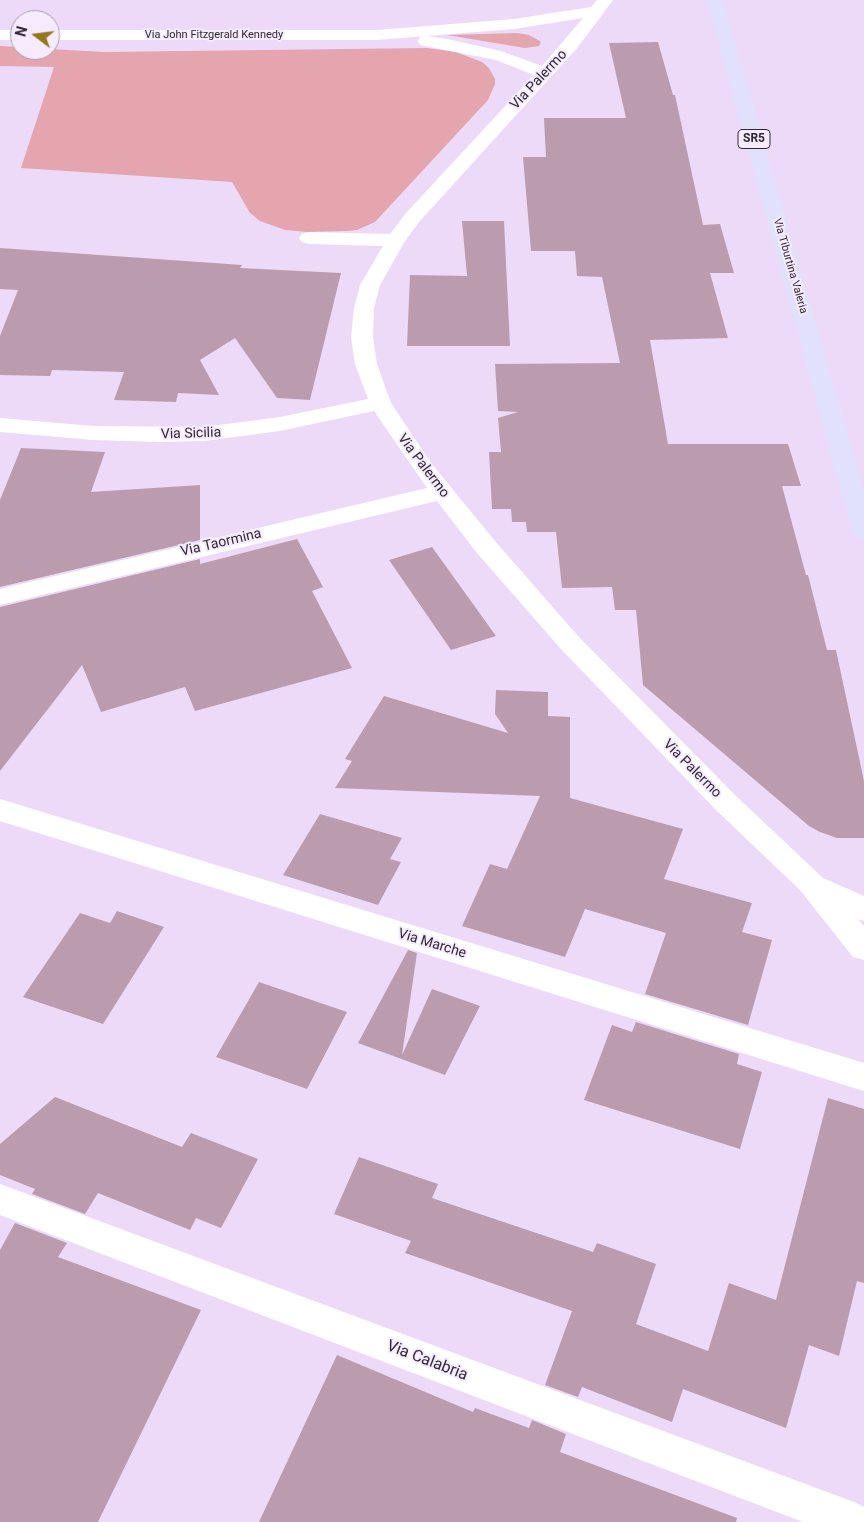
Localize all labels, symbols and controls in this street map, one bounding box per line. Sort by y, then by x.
north arrow [10,10,60,60]
text: N [12,25,30,38]
street label: Via John Fitzgerald Kennedy [145,28,283,42]
street label: Via Palermo [507,47,571,113]
road number: SR5 [738,130,770,148]
street label: Via Tiburtina Valeria [770,217,810,315]
street label: Via Sicilia [161,425,221,443]
street label: Via Palermo [394,431,452,501]
street label: Via Taormina [179,526,263,560]
street label: Via Palermo [659,736,725,802]
street label: Via Marche [396,926,468,962]
street label: Via Calabria [384,1337,470,1385]

